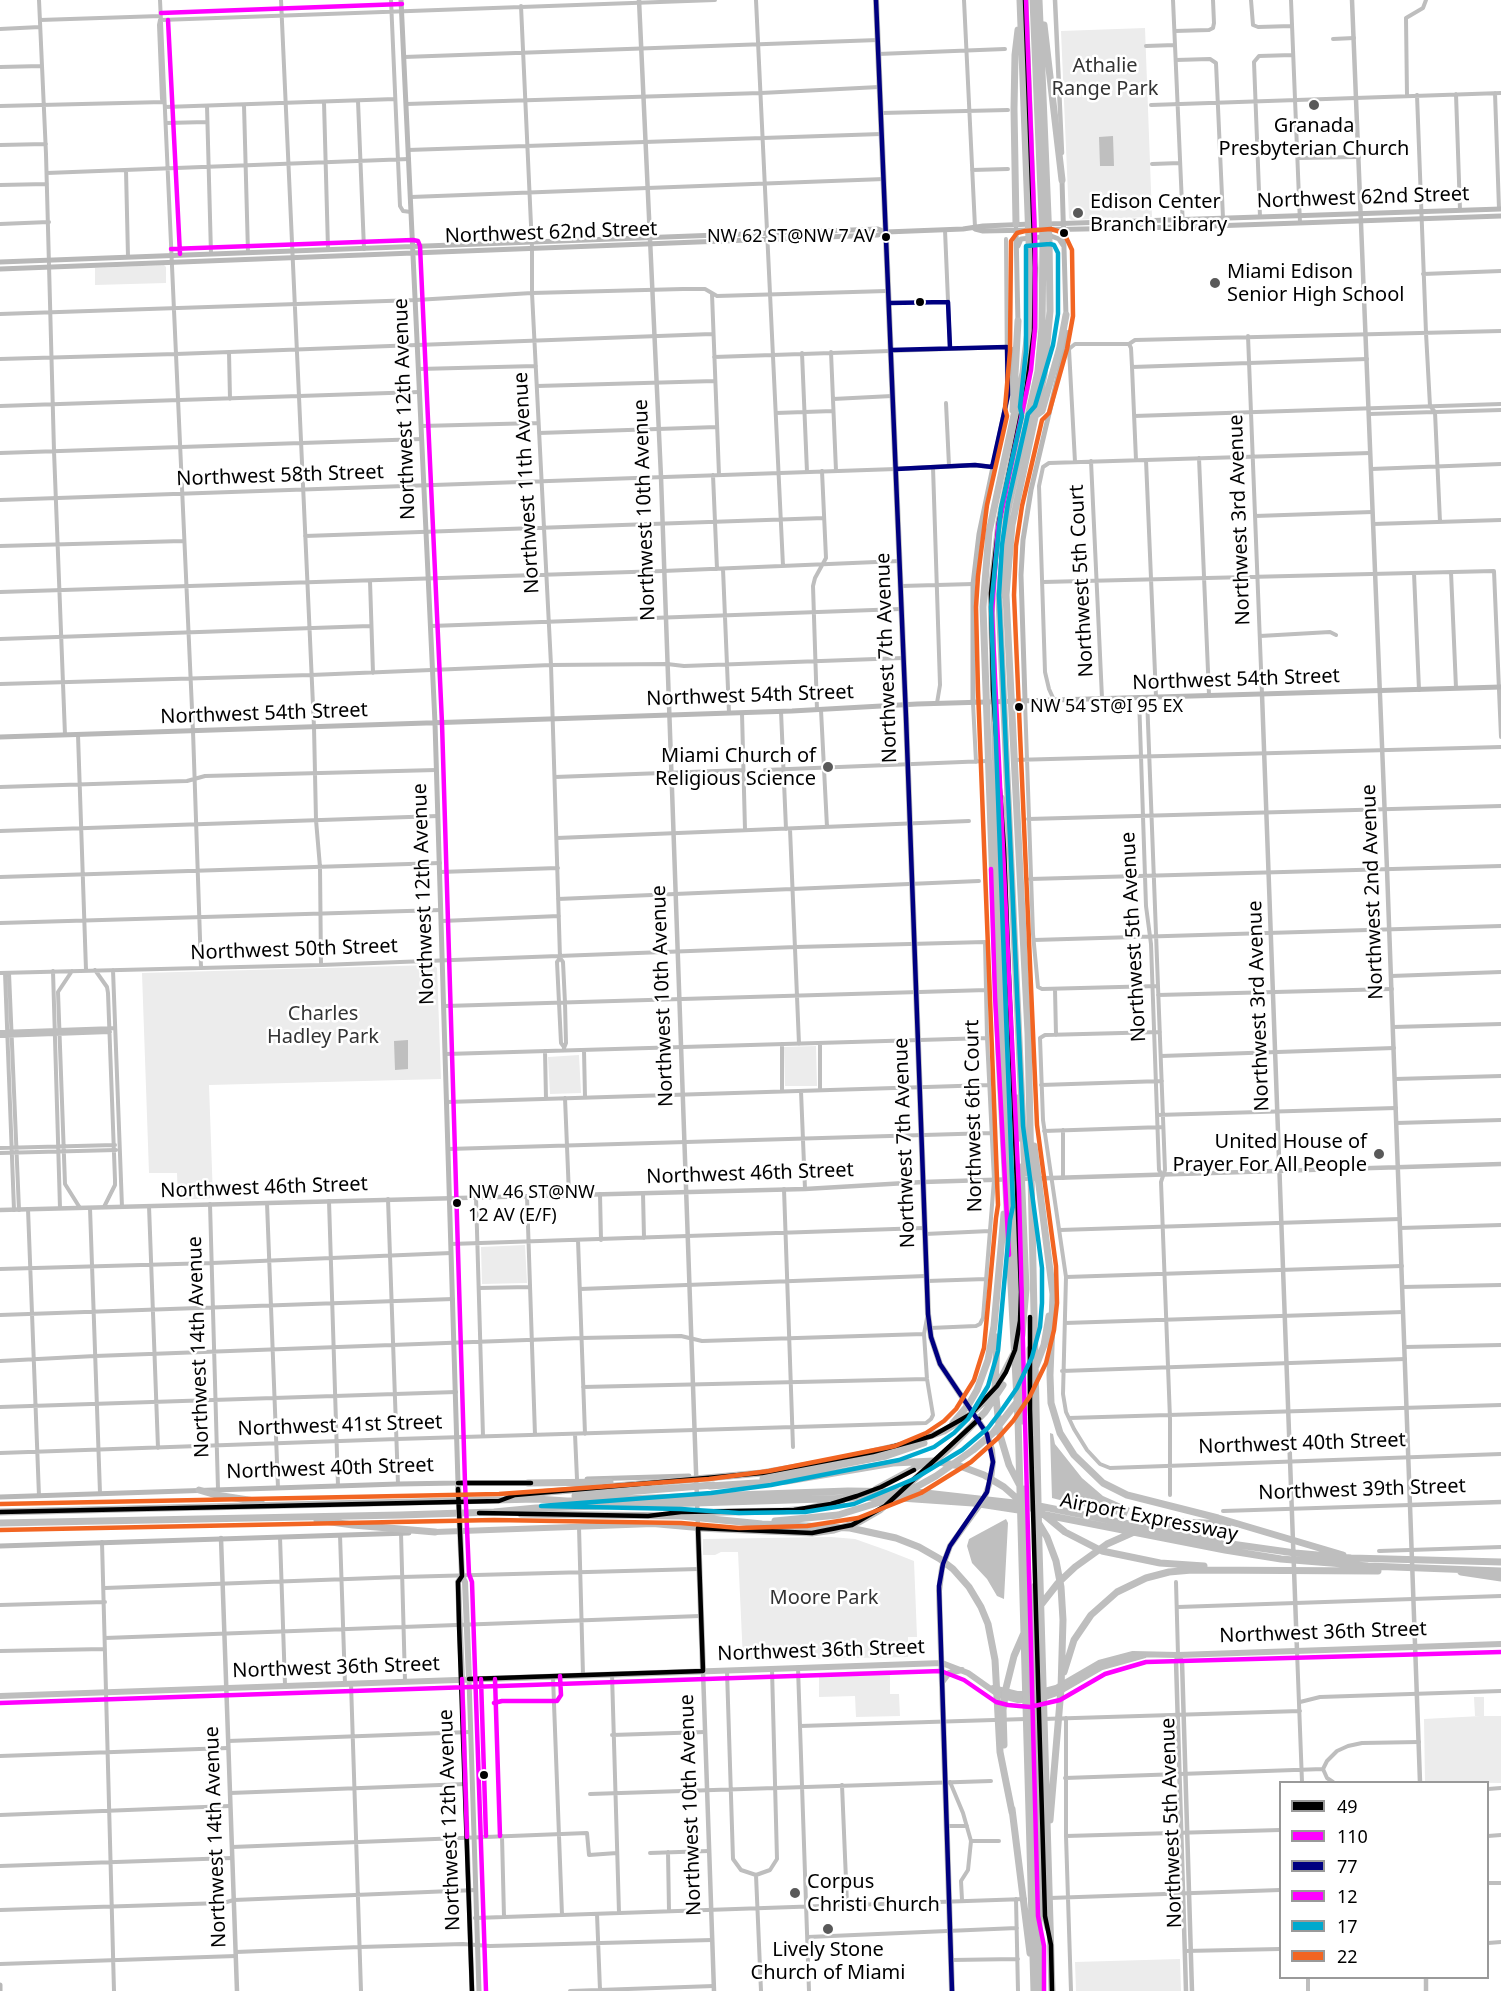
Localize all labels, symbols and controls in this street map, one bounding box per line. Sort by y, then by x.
park label: Athalie Range Park [1051,54,1159,101]
marker: Granada Presbyterian Church [1307,98,1321,112]
place label: Granada Presbyterian Church [1219,114,1409,161]
street label: Northwest 62nd Street [1256,182,1470,214]
place label: Edison Center Branch Library [1090,190,1227,237]
marker: Edison Center Branch Library [1071,206,1085,220]
street label: Northwest 62nd Street [444,217,658,249]
place label: NW 62 ST@NW 7 AV [707,226,875,248]
unlabelled marker [1058,227,1070,239]
marker: NW 62 ST@NW 7 AV [880,231,892,243]
place label: Miami Edison Senior High School [1227,260,1404,307]
marker: Miami Edison Senior High School [1208,276,1222,290]
unlabelled marker [914,296,926,308]
street label: Northwest 12th Avenue [389,298,421,520]
street label: Northwest 11th Avenue [509,372,545,594]
street label: Northwest 10th Avenue [629,399,661,621]
street label: Northwest 3rd Avenue [1224,414,1256,626]
street label: Northwest 58th Street [176,460,384,492]
street label: Northwest 5th Court [1065,484,1099,678]
street label: Northwest 7th Avenue [871,552,903,764]
street label: Northwest 54th Street [1132,664,1340,696]
street label: Northwest 54th Street [646,680,854,712]
place label: NW 54 ST@I 95 EX [1030,696,1183,718]
street label: Northwest 54th Street [160,698,368,730]
marker: NW 54 ST@I 95 EX [1013,701,1025,713]
place label: Miami Church of Religious Science [655,744,816,791]
marker: Miami Church of Religious Science [821,760,835,774]
street label: Northwest 12th Avenue [408,783,440,1005]
street label: Northwest 2nd Avenue [1357,784,1389,1000]
street label: Northwest 5th Avenue [1117,831,1151,1043]
street label: Northwest 10th Avenue [647,885,679,1107]
street label: Northwest 3rd Avenue [1243,900,1275,1112]
street label: Northwest 50th Street [190,934,398,966]
park label: Charles Hadley Park [267,1002,379,1049]
street label: Northwest 6th Court [960,1019,988,1213]
street label: Northwest 7th Avenue [889,1037,921,1249]
place label: United House of Prayer For All People [1172,1130,1367,1177]
marker: United House of Prayer For All People [1372,1147,1386,1161]
street label: Northwest 46th Street [646,1158,854,1190]
street label: Northwest 46th Street [160,1172,368,1204]
place label: NW 46 ST@NW 12 AV (E/F) [468,1182,595,1224]
marker: NW 46 ST@NW 12 AV (E/F) [451,1197,463,1209]
street label: Northwest 14th Avenue [183,1236,215,1458]
street label: Northwest 41st Street [237,1410,443,1442]
street label: Northwest 40th Street [1198,1428,1406,1460]
street label: Northwest 40th Street [226,1453,434,1485]
street label: Northwest 39th Street [1258,1474,1466,1506]
street label: Airport Expressway [1058,1489,1240,1547]
park label: Moore Park [770,1586,878,1610]
street label: Northwest 36th Street [1219,1617,1427,1649]
street label: Northwest 36th Street [717,1635,925,1667]
street label: Northwest 36th Street [232,1652,440,1684]
street label: Northwest 10th Avenue [675,1694,707,1916]
street label: Northwest 12th Avenue [434,1709,466,1931]
street label: Northwest 5th Avenue [1156,1717,1188,1929]
street label: Northwest 14th Avenue [200,1726,232,1948]
unlabelled marker [478,1769,490,1781]
legend [1279,1781,1489,1979]
text: 49 [1337,1794,1358,1818]
text: 110 [1337,1824,1368,1848]
text: 77 [1337,1854,1358,1878]
place label: Corpus Christi Church [807,1870,940,1917]
text: 12 [1337,1884,1358,1908]
marker: Corpus Christi Church [788,1886,802,1900]
text: 17 [1337,1914,1358,1938]
marker: Lively Stone Church of Miami [821,1922,835,1936]
place label: Lively Stone Church of Miami [751,1938,905,1985]
text: 22 [1337,1944,1358,1968]

